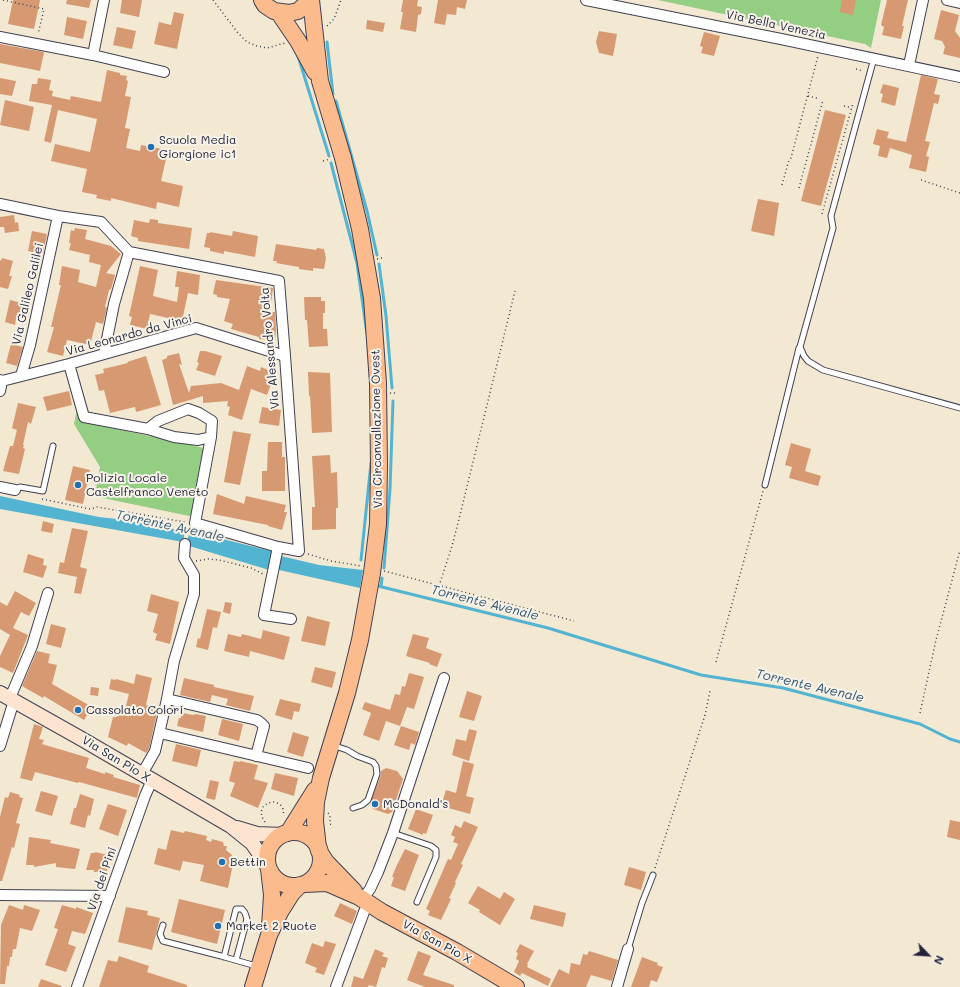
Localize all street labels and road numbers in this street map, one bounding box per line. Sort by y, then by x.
street label: Via Bella Venezia [725,7,827,43]
street label: Via Galileo Galilei [9,242,47,346]
street label: Via Alessandro Volta [257,286,283,410]
street label: Via Leonardo da Vinci [64,311,194,359]
street label: Via Circonvallazione Ovest [368,349,386,509]
street label: Via San Pio X [79,733,153,785]
street label: Via dei Pini [84,845,120,913]
street label: Via San Pio X [400,917,474,967]

